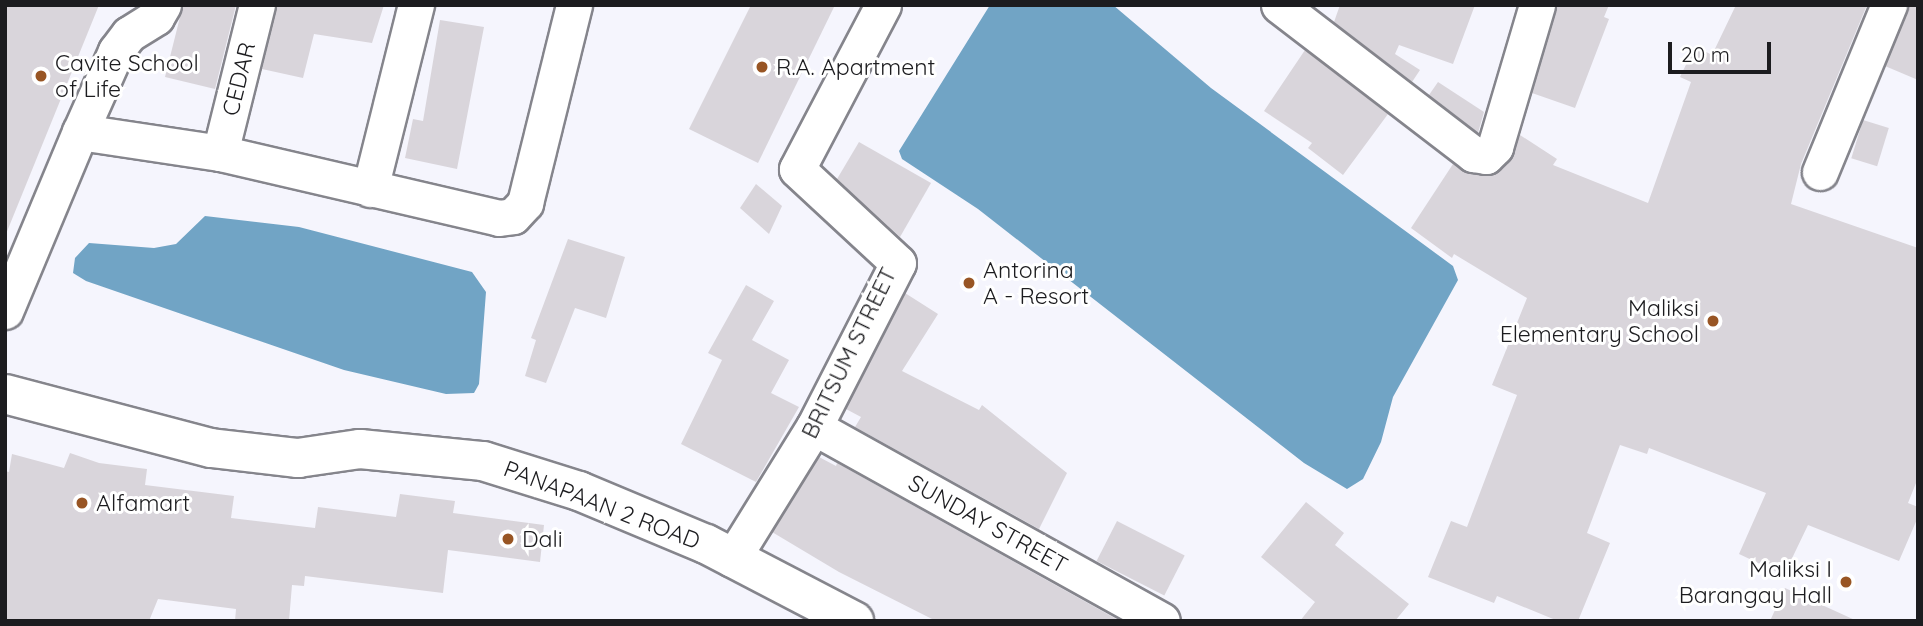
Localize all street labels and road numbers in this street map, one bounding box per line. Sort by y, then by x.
street label: CEDAR [217,39,261,119]
street label: BRITSUM STREET [796,263,902,443]
street label: PANAPAAN 2 ROAD [500,455,704,555]
street label: SUNDAY STREET [904,469,1072,579]

